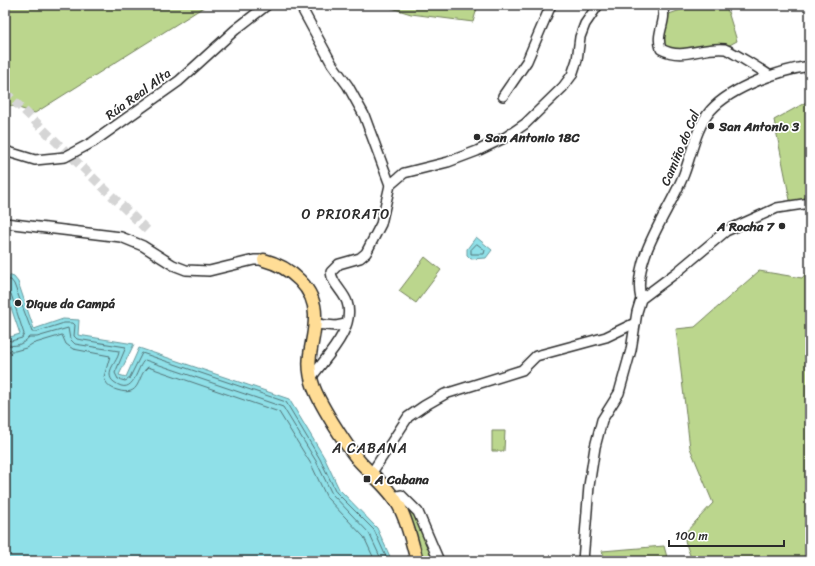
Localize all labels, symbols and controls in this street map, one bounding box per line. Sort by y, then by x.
street label: Rúa Real Alta [100,62,176,126]
street label: Camiño do Cal [654,106,706,189]
place label: San Antonio 3 [718,115,800,138]
marker: San Antonio 3 [706,121,716,131]
place label: San Antonio 18C [484,126,580,149]
marker: San Antonio 18C [472,132,482,142]
district label: O PRIORATO [302,202,390,227]
place label: A Rocha 7 [716,215,776,238]
marker: A Rocha 7 [777,221,787,231]
place label: Dique da Campá [26,292,116,315]
marker: Dique da Campá [13,298,23,308]
district label: A CABANA [331,436,408,461]
place label: A Cabana [374,468,429,491]
marker: A Cabana [362,474,372,484]
scale bar [669,522,784,548]
text: 100 m [675,525,708,547]

